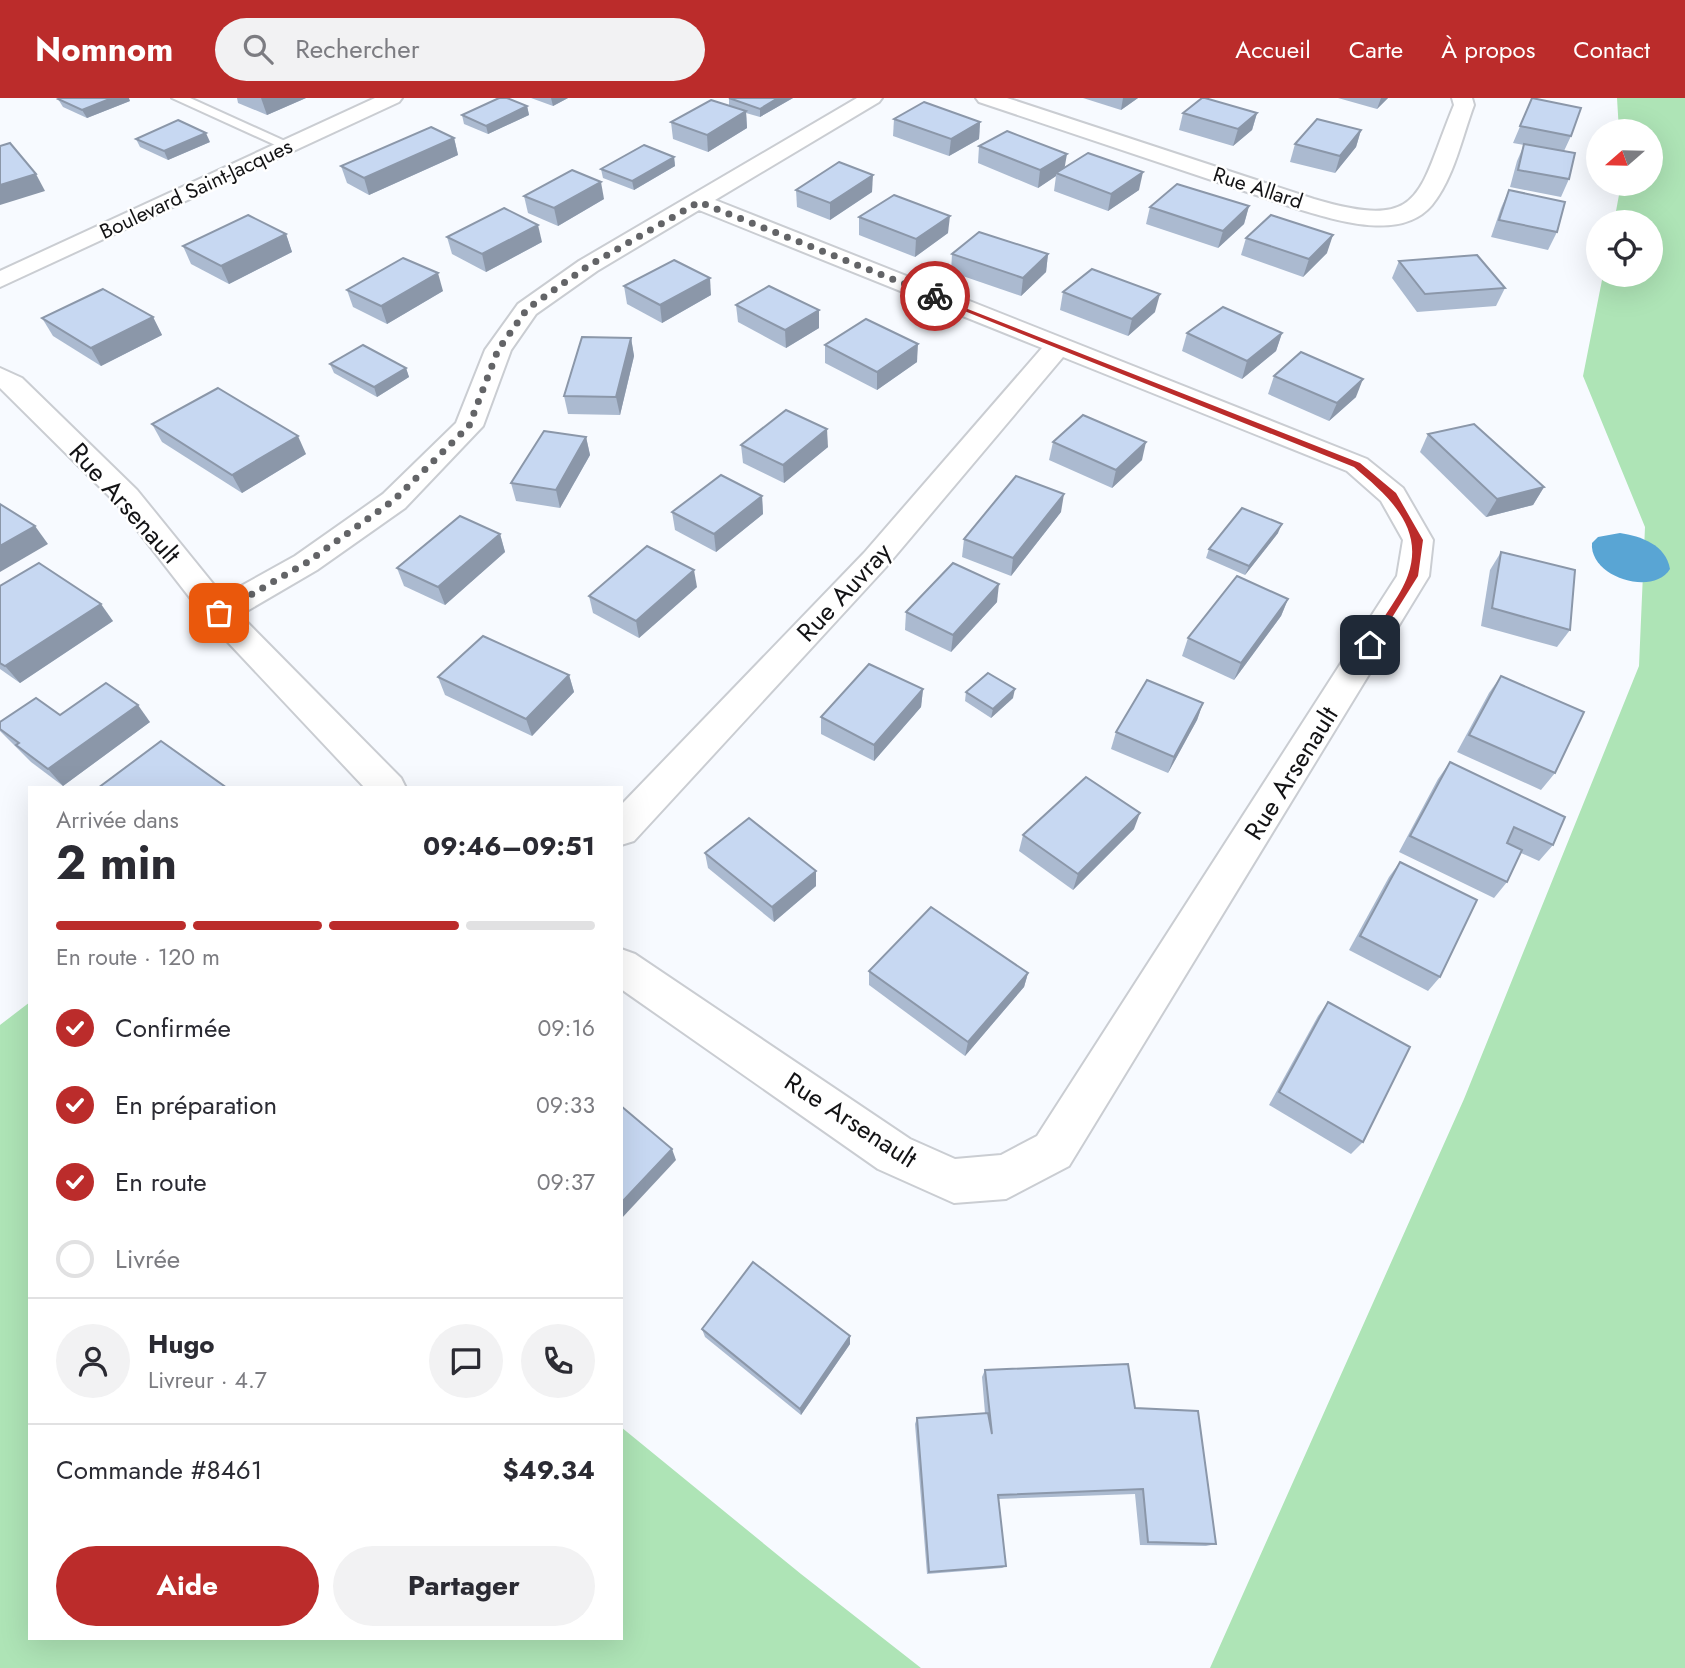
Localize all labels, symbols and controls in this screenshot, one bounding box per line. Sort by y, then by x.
search box [215,18,705,81]
text: Nomnom [35,26,173,73]
icon: search [239,30,277,68]
text: Rechercher [295,30,420,68]
text: Accueil [1235,32,1311,67]
text: Carte [1349,32,1403,67]
text: À propos [1441,32,1535,67]
text: Contact [1573,32,1650,67]
north arrow [1586,119,1662,196]
map controls [1586,119,1663,287]
street label: Boulevard Saint-Jacques [95,131,297,247]
street label: Rue Allard [1209,159,1307,217]
button: locate [1586,210,1663,287]
courier [900,261,970,331]
icon: bike [916,277,954,315]
street label: Rue Arsenault [60,434,190,573]
street label: Rue Auvray [788,533,901,650]
pin [189,583,249,643]
icon: bag [200,594,238,632]
pin [1340,615,1400,675]
icon: home [1351,626,1389,664]
street label: Rue Arsenault [1235,698,1348,847]
text: Arrivée dans [56,803,179,837]
text: 09:46–09:51 [423,827,595,865]
text: 2 min [56,830,177,896]
text: En route · 120 m [56,940,220,974]
icon: check [56,1009,94,1047]
text: Confirmée [115,1009,231,1047]
text: 09:16 [537,1011,595,1045]
street label: Rue Arsenault [777,1063,925,1178]
icon: check [56,1086,94,1124]
text: En préparation [115,1086,277,1124]
text: 09:33 [536,1088,595,1122]
icon: check [56,1163,94,1201]
text: En route [115,1163,207,1201]
text: 09:37 [537,1165,595,1199]
text: Livrée [115,1240,180,1278]
button: person [56,1324,130,1398]
button: chat [429,1324,503,1398]
button: phone [521,1324,595,1398]
text: Hugo [148,1325,215,1363]
text: Livreur · 4.7 [148,1363,267,1397]
text: Commande #8461 [56,1451,263,1489]
text: $49.34 [502,1451,595,1489]
button: Aide [56,1546,319,1626]
button: Partager [333,1546,595,1626]

